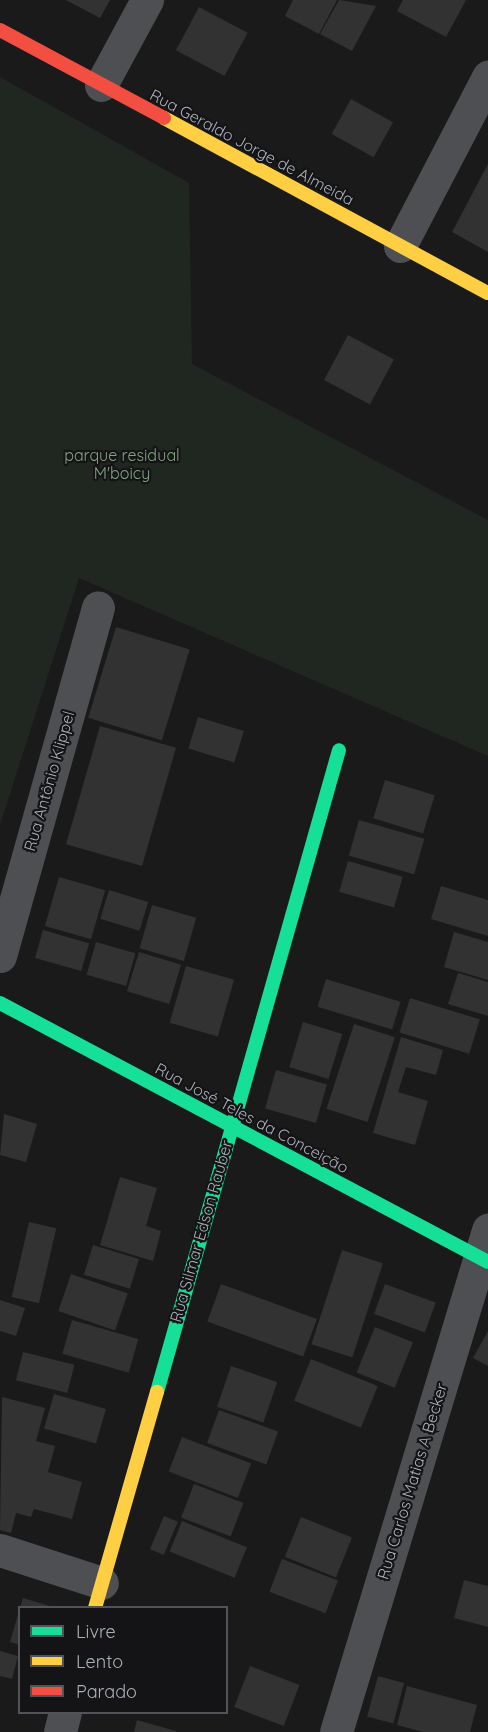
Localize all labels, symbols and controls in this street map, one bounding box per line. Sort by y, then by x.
street label: Rua Geraldo Jorge de Almeida [147,85,357,209]
park label: parque residual M'boicy [64,445,180,483]
street label: Rua Antônio Klippel [20,709,78,853]
street label: Rua José Teles da Conceição [152,1059,352,1177]
street label: Rua Silmar Edson Rauber [166,1138,236,1324]
street label: Rua Carlos Matias A Becker [373,1381,451,1581]
legend [18,1606,228,1714]
text: Livre [76,1620,116,1643]
text: Lento [76,1650,123,1673]
text: Parado [76,1680,137,1703]

